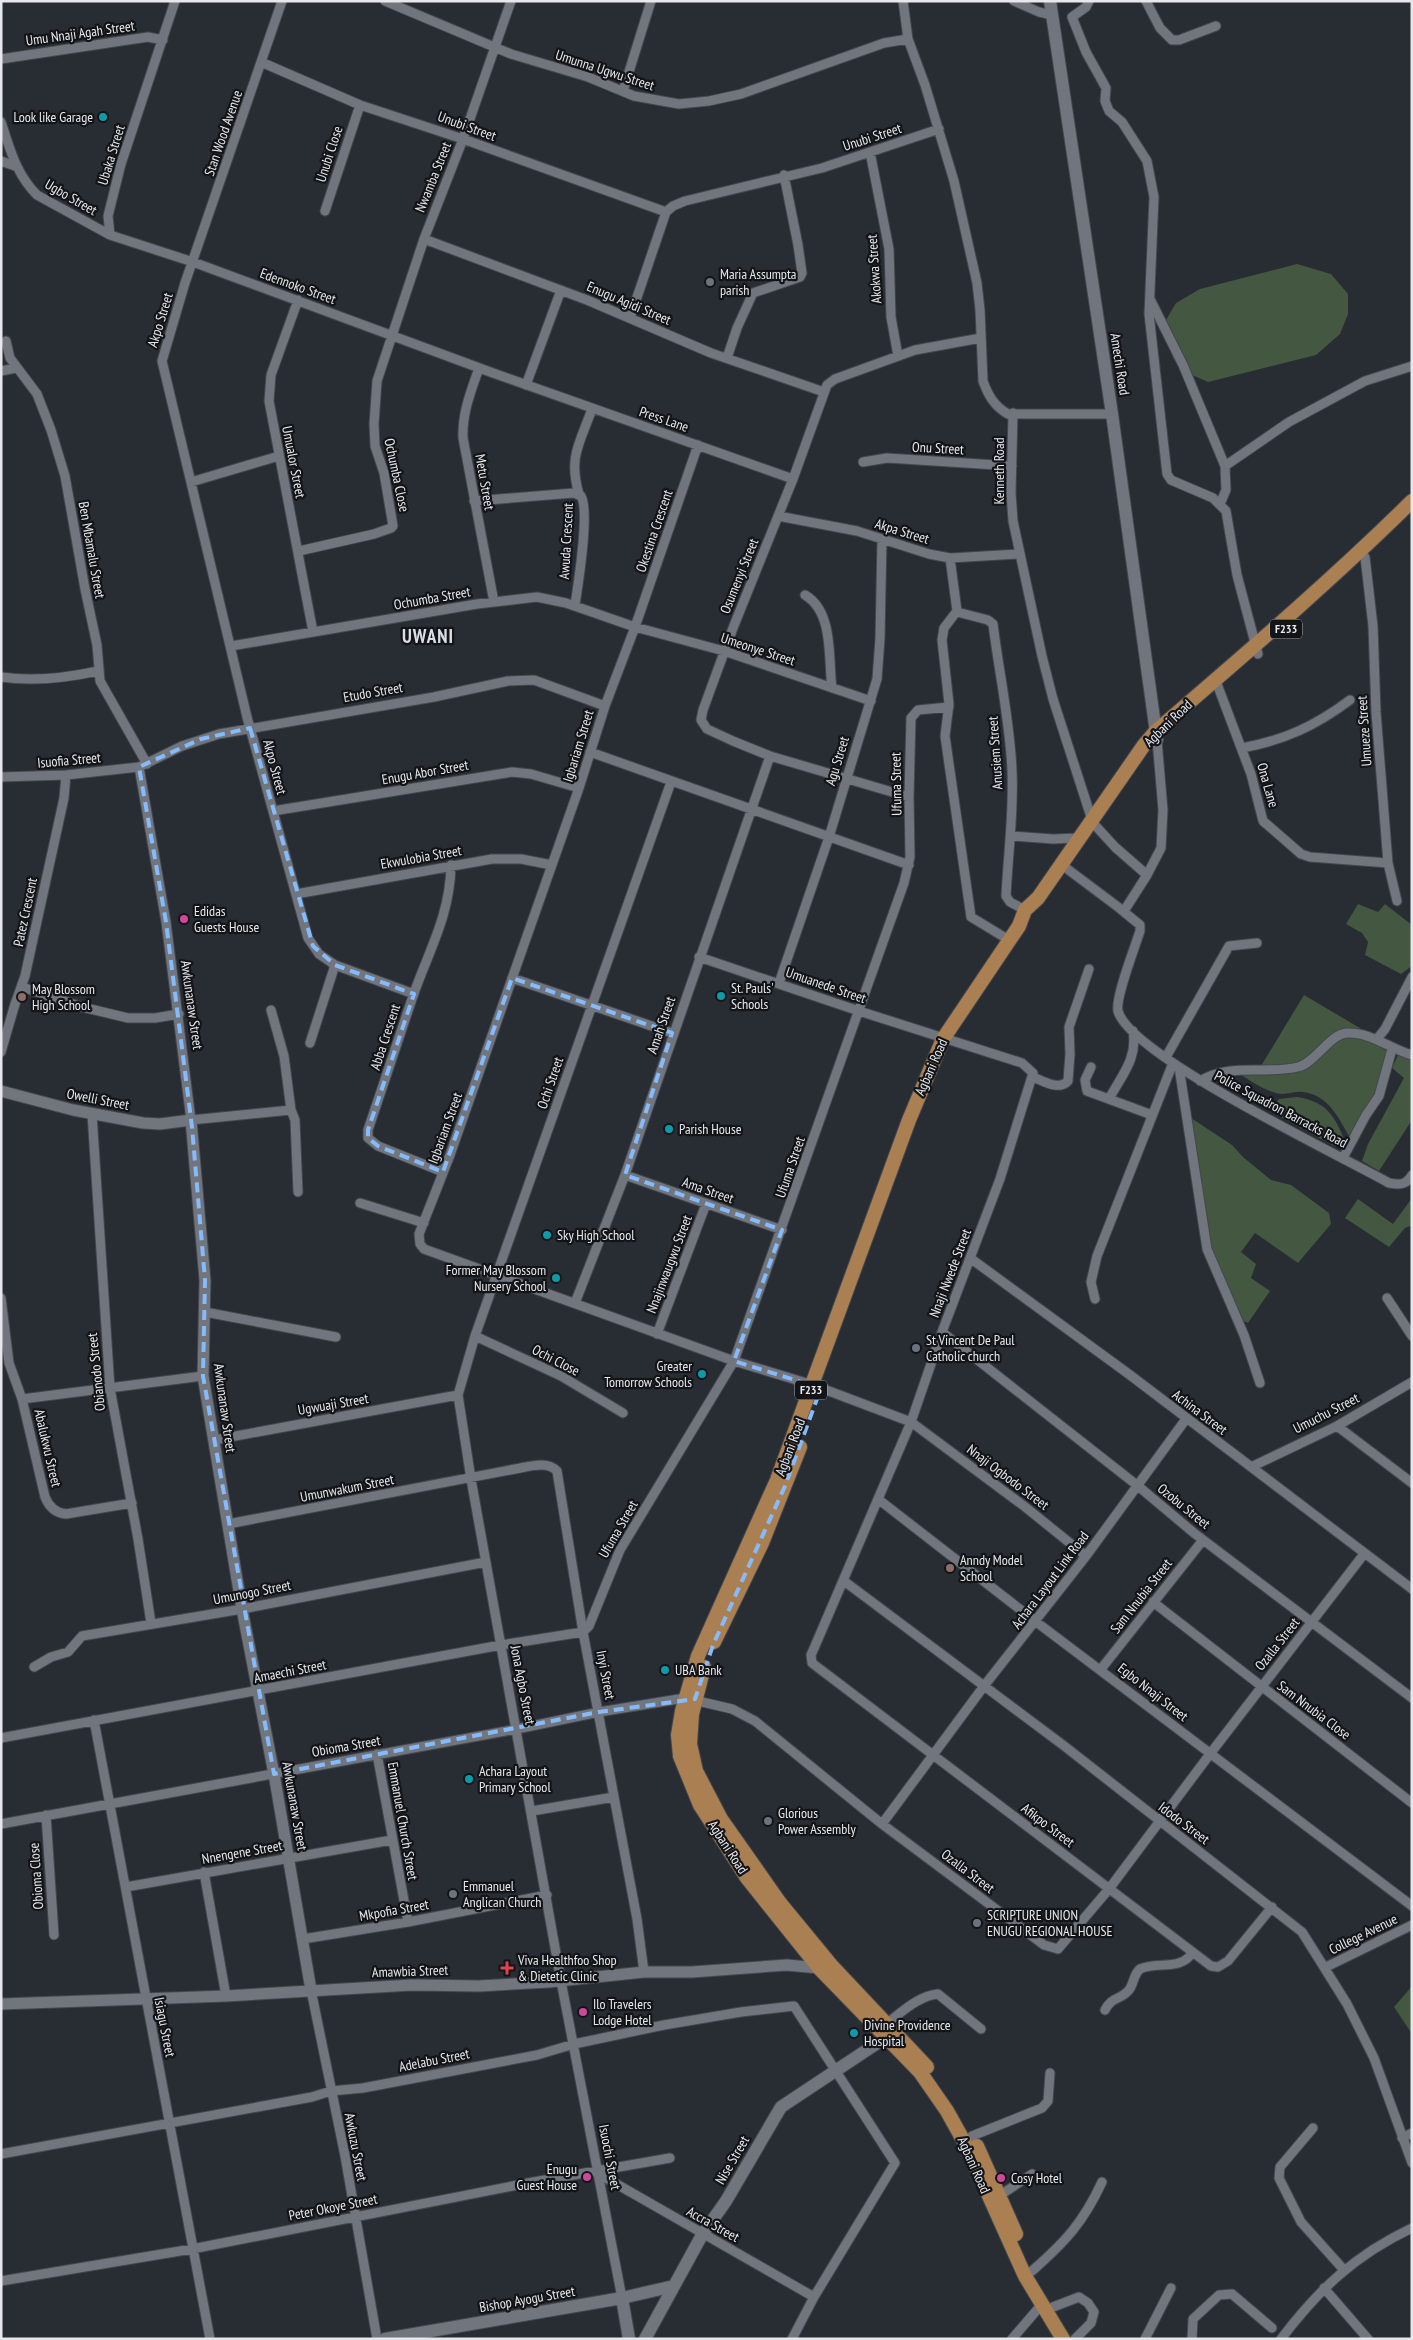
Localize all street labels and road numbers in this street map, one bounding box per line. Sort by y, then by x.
street label: Umu Nnaji Agah Street [24,16,136,50]
street label: Umunna Ugwu Street [553,46,657,95]
street label: Stan Wood Avenue [200,88,246,178]
street label: Unubi Street [435,107,499,145]
street label: Unubi Street [840,119,904,155]
street label: Ubaka Street [93,123,129,187]
street label: Unubi Close [312,124,347,184]
street label: Nwamba Street [411,139,455,215]
street label: Ugbo Street [42,175,100,219]
street label: Akokwa Street [863,234,885,304]
street label: Edennoko Street [258,264,339,308]
street label: Enugu Agidi Street [584,277,674,329]
street label: Akpo Street [143,290,177,349]
street label: Amechi Road [1106,332,1134,396]
street label: Press Lane [637,402,691,436]
street label: Umualor Street [278,424,310,500]
street label: Ochumba Close [380,436,414,514]
street label: Kenneth Road [990,437,1008,505]
street label: Onu Street [912,438,965,458]
street label: Metu Street [471,453,499,512]
street label: Okestina Crescent [631,487,677,575]
street label: Ben Mbamalu Street [75,500,109,600]
street label: Awuda Crescent [555,502,577,580]
street label: Akpa Street [873,514,931,548]
street label: Osumenyi Street [716,536,762,616]
street label: Ochumba Street [392,582,472,614]
road number: F233 [1270,620,1302,638]
street label: Umeonye Street [718,628,798,670]
street label: Etudo Street [342,678,404,706]
street label: Umueze Street [1353,695,1375,767]
street label: Agbani Road [1140,696,1196,750]
street label: Igbariam Street [558,708,598,784]
street label: Anusiem Street [983,716,1007,790]
street label: Agu Street [821,734,853,788]
street label: Akpo Street [259,738,291,797]
street label: Isuofia Street [36,748,102,772]
street label: Ufuma Street [886,752,906,816]
street label: Enugu Abor Street [380,756,470,788]
street label: Ona Lane [1253,761,1283,810]
street label: Ekwulobia Street [379,841,463,873]
street label: Patez Crescent [9,876,41,948]
street label: Awkunanaw Street [177,959,207,1051]
street label: Umuanede Street [783,963,869,1007]
street label: Amah Street [643,994,679,1056]
street label: Abba Crescent [366,1002,404,1072]
street label: Agbani Road [911,1036,951,1098]
street label: Ochi Street [533,1054,567,1111]
street label: Police Squadron Barracks Road [1211,1066,1351,1152]
street label: Owelli Street [65,1084,131,1114]
street label: Igbariam Street [424,1090,466,1166]
street label: Ufuma Street [771,1134,809,1200]
street label: Ama Street [680,1173,736,1207]
street label: Nnajinwaugwu Street [642,1212,696,1316]
street label: Nnaji Nwede Street [925,1226,975,1320]
street label: Obianodo Street [83,1332,109,1412]
street label: Ochi Close [529,1340,583,1380]
street label: Awkunanaw Street [210,1362,240,1454]
road number: F233 [795,1380,827,1400]
street label: Achina Street [1169,1385,1231,1439]
street label: Ugwuaji Street [296,1389,370,1419]
street label: Umuchu Street [1290,1389,1362,1437]
street label: Abalukwu Street [30,1407,66,1489]
street label: Agbani Road [771,1416,809,1478]
street label: Nnaji Ogbodo Street [963,1440,1053,1514]
street label: Umunwakum Street [299,1470,396,1506]
street label: Ozobu Street [1154,1479,1214,1533]
street label: Ufuma Street [594,1497,642,1561]
street label: Achara Layout Link Road [1007,1527,1093,1633]
street label: Sam Nnubia Street [1106,1555,1176,1637]
street label: Umunogo Street [212,1576,292,1608]
street label: Ozalla Street [1251,1614,1303,1674]
street label: Jona Agbo Street [506,1643,540,1726]
street label: Inyi Street [592,1649,620,1701]
street label: Amaechi Street [252,1655,328,1687]
street label: Egbo Nnaji Street [1114,1659,1192,1725]
street label: Sam Nnubia Close [1274,1677,1354,1744]
street label: Obioma Street [310,1731,382,1761]
street label: Awkunanaw Street [278,1760,312,1852]
street label: Emmanuel Church Street [384,1761,422,1882]
street label: Idodo Street [1155,1798,1213,1848]
street label: Afikpo Street [1018,1799,1078,1851]
street label: Agbani Road [704,1817,752,1877]
street label: Nnengene Street [200,1836,284,1868]
street label: Obioma Close [25,1842,47,1910]
street label: Ozalla Street [938,1845,998,1897]
street label: Mkpofia Street [358,1895,430,1925]
street label: College Avenue [1326,1910,1400,1958]
street label: Amawbia Street [372,1961,449,1981]
street label: Isiagu Street [150,1995,180,2059]
street label: Adelabu Street [397,2044,471,2076]
street label: Awkuzu Street [341,2111,371,2183]
street label: Isuochi Street [595,2123,625,2191]
street label: Nise Street [711,2132,753,2187]
street label: Agbani Road [954,2134,994,2196]
street label: Peter Okoye Street [287,2190,379,2224]
street label: Accra Street [683,2202,743,2246]
street label: Bishop Ayogu Street [478,2282,576,2316]

